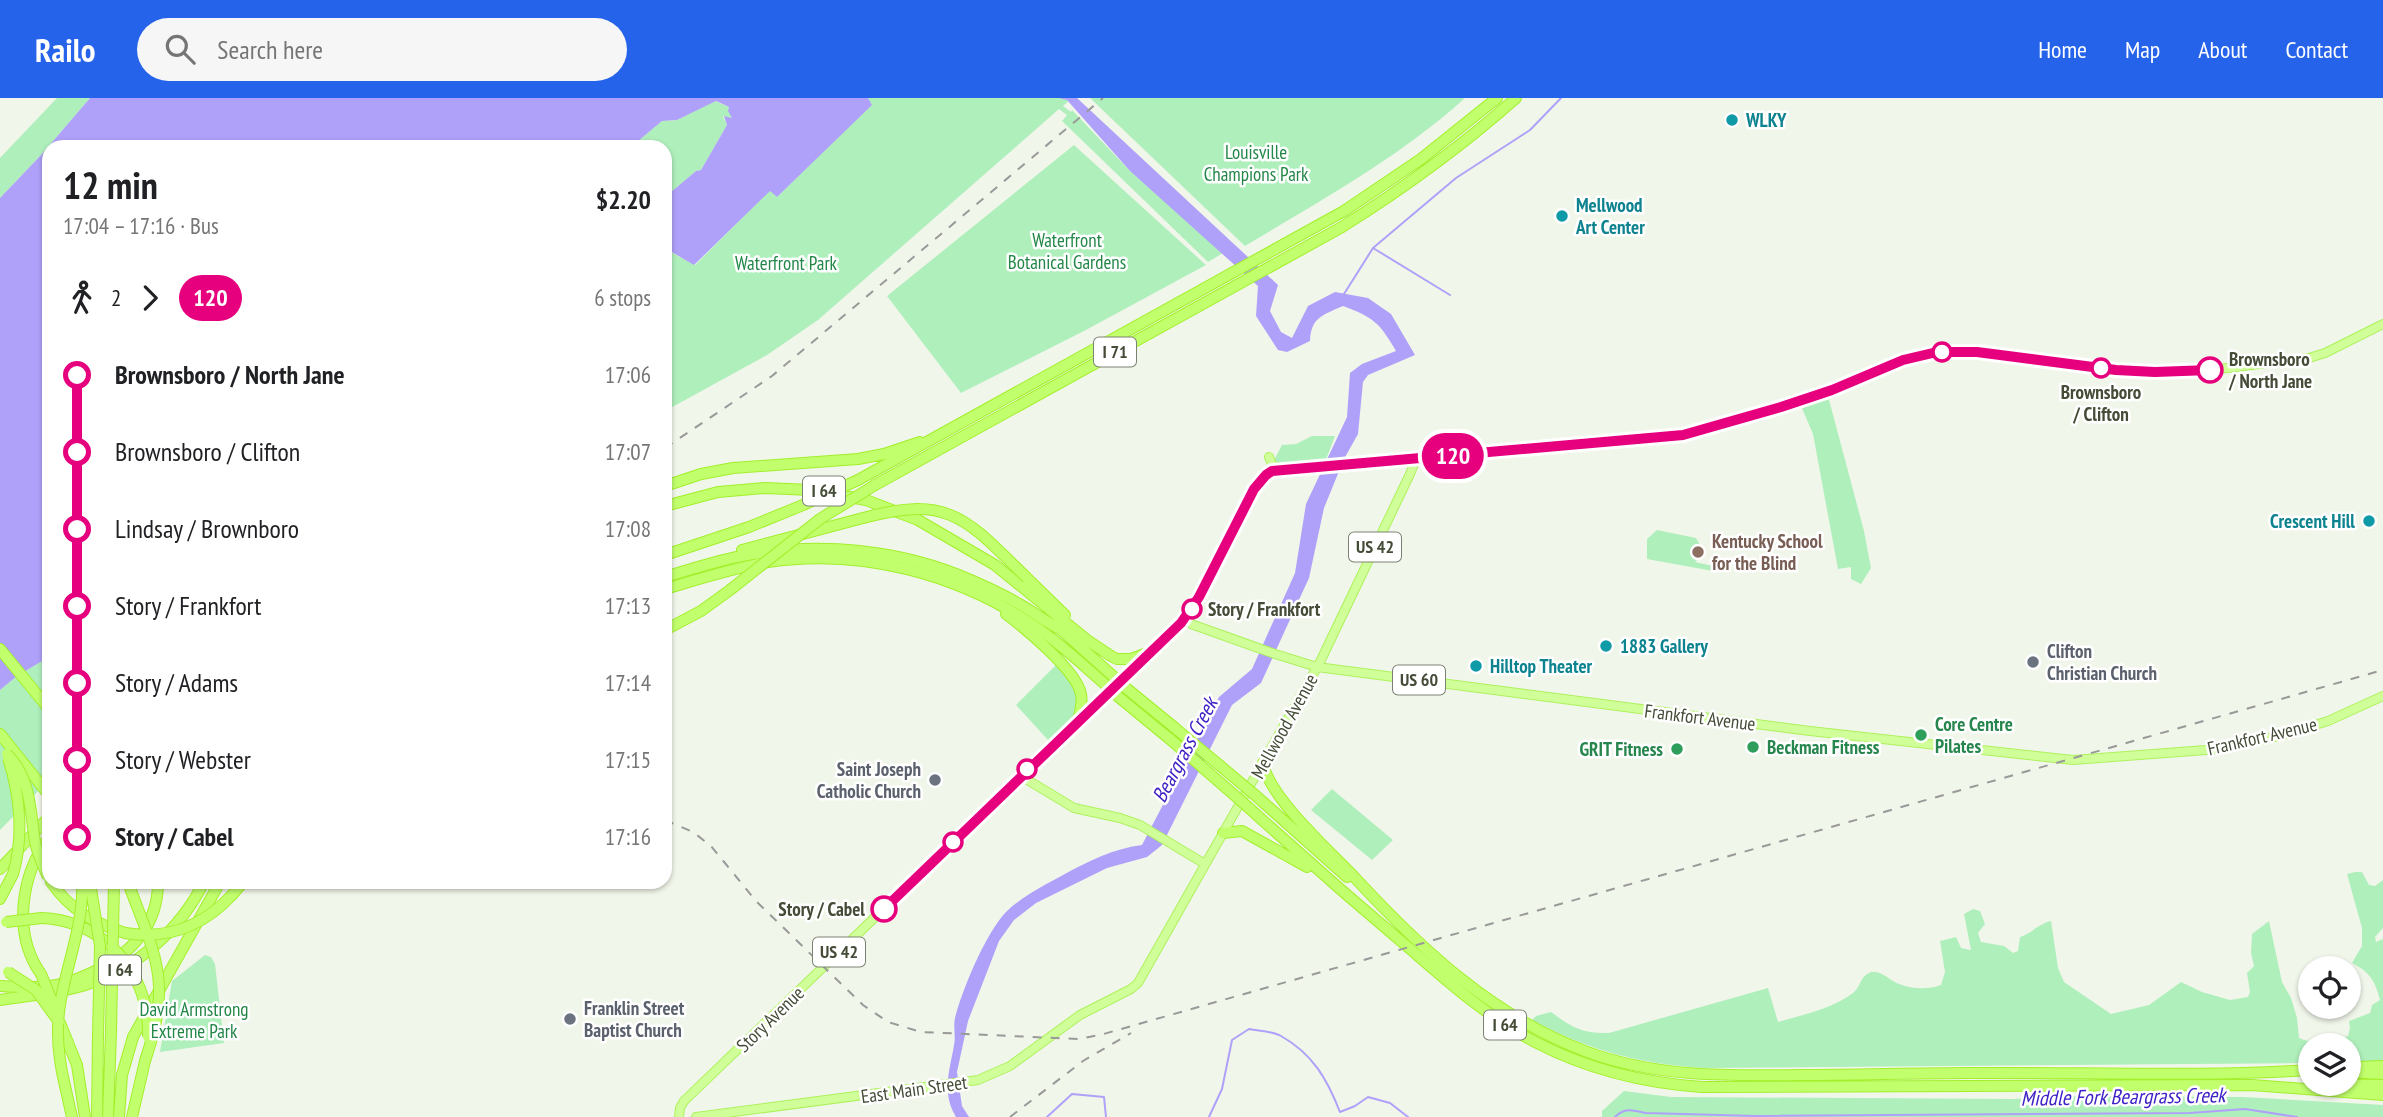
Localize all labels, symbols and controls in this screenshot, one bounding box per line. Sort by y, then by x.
search box [137,18,627,81]
text: Railo [35,28,95,71]
icon: search [161,30,199,68]
text: Search here [217,33,323,66]
text: Home [2038,34,2087,65]
text: Map [2125,34,2160,65]
text: About [2198,34,2247,65]
text: Contact [2285,34,2348,65]
place label: WLKY [1745,108,1787,132]
marker: WLKY [1724,112,1740,128]
park label: Louisville Champions Park [1204,140,1309,186]
text: 12 min [63,160,158,209]
text: $2.20 [596,183,651,216]
place label: Mellwood Art Center [1575,193,1645,239]
marker: Mellwood Art Center [1554,208,1570,224]
text: 17:04 – 17:16 · Bus [63,211,219,240]
park label: Waterfront Botanical Gardens [1008,228,1126,274]
park label: Waterfront Park [735,251,838,275]
icon: walk [63,279,101,317]
icon: forward [131,279,169,317]
text: 120 [193,282,228,313]
text: 2 [111,283,121,312]
text: 6 stops [594,283,651,312]
road number: I 71 [1094,338,1136,366]
unlabelled marker [1932,342,1952,362]
place label: Brownsboro / North Jane [2228,347,2312,393]
marker: Brownsboro / North Jane [2197,357,2223,383]
text: Brownsboro / North Jane [115,358,345,391]
marker: Brownsboro / Clifton [2091,358,2111,378]
text: 17:06 [605,360,651,389]
place label: Brownsboro / Clifton [2061,380,2141,426]
line badge: 120 [1413,433,1493,479]
text: Brownsboro / Clifton [115,435,300,468]
text: 17:07 [605,437,651,466]
text: 120 [1436,440,1470,471]
road number: I 64 [803,477,845,506]
place label: Crescent Hill [2270,509,2355,533]
text: Lindsay / Brownboro [115,512,299,545]
marker: Crescent Hill [2361,513,2377,529]
text: 17:08 [605,514,651,543]
place label: Kentucky School for the Blind [1712,529,1823,575]
road number: US 42 [1349,532,1401,561]
marker: Kentucky School for the Blind [1690,544,1706,560]
text: Story / Frankfort [115,589,262,622]
text: 17:13 [605,591,651,620]
place label: Story / Frankfort [1208,597,1321,621]
marker: Story / Frankfort [1182,599,1202,619]
place label: 1883 Gallery [1620,634,1708,658]
marker: 1883 Gallery [1598,638,1614,654]
place label: Clifton Christian Church [2047,639,2157,685]
place label: Hilltop Theater [1490,654,1593,678]
marker: Clifton Christian Church [2025,654,2041,670]
marker: Hilltop Theater [1468,658,1484,674]
text: Story / Adams [115,666,238,699]
road number: US 60 [1393,666,1445,694]
text: 17:14 [605,668,651,697]
street label: Mellwood Avenue [1245,669,1323,783]
water label: Beargrass Creek [1146,690,1225,807]
street label: Frankfort Avenue [1643,698,1757,736]
place label: Core Centre Pilates [1935,712,2013,758]
street label: Frankfort Avenue [2205,712,2319,760]
marker: Core Centre Pilates [1913,727,1929,743]
place label: Beckman Fitness [1767,735,1880,759]
place label: GRIT Fitness [1579,737,1663,761]
marker: Beckman Fitness [1745,739,1761,755]
marker: GRIT Fitness [1669,741,1685,757]
text: Story / Webster [115,743,251,776]
text: 17:15 [605,745,651,774]
place label: Saint Joseph Catholic Church [817,757,921,803]
unlabelled marker [1017,759,1037,779]
marker: Saint Joseph Catholic Church [927,772,943,788]
text: Story / Cabel [115,820,234,853]
text: 17:16 [605,822,651,851]
unlabelled marker [943,832,963,852]
marker: Story / Cabel [871,896,897,922]
place label: Story / Cabel [778,897,865,921]
road number: US 42 [813,938,865,966]
road number: I 64 [99,956,141,984]
map controls [2298,956,2361,1096]
button: locate [2298,956,2361,1019]
street label: Story Avenue [731,981,809,1057]
place label: Franklin Street Baptist Church [584,996,685,1042]
park label: David Armstrong Extreme Park [140,997,248,1043]
road number: I 64 [1484,1010,1526,1040]
marker: Franklin Street Baptist Church [562,1011,578,1027]
button: layers [2298,1033,2361,1096]
street label: East Main Street [859,1070,969,1108]
water label: Middle Fork Beargrass Creek [2020,1081,2228,1112]

